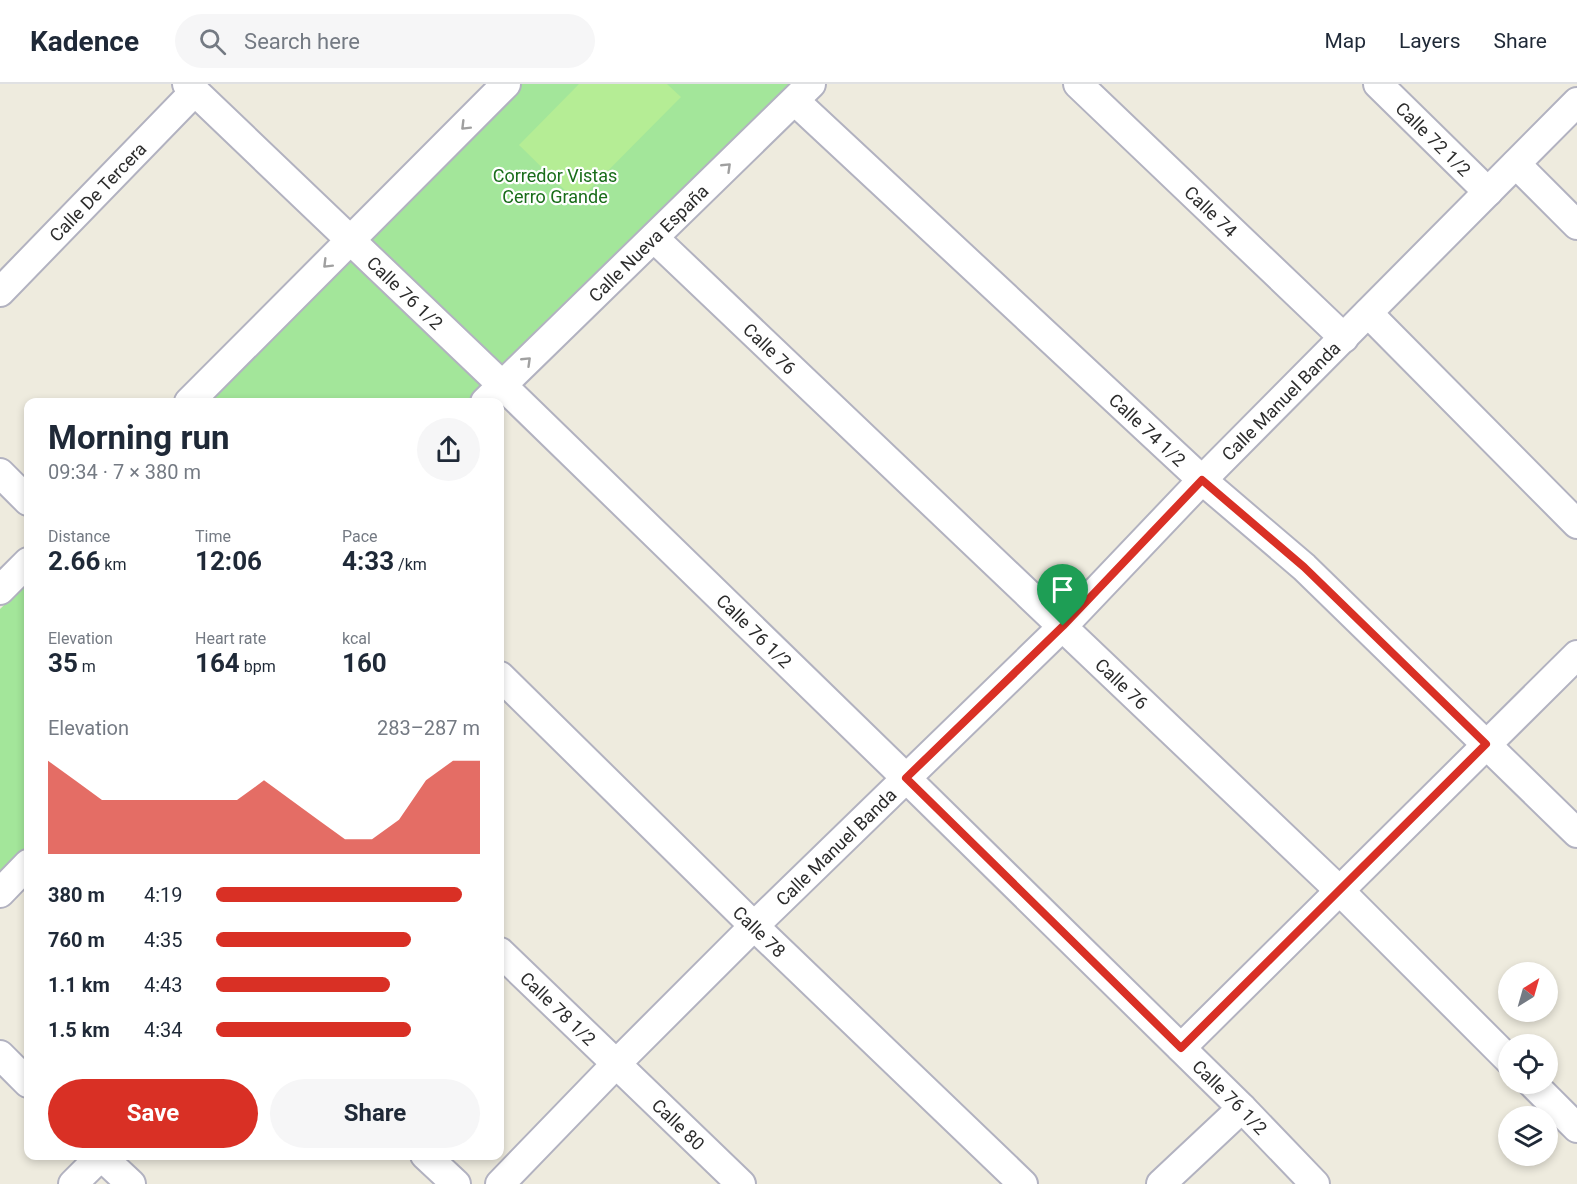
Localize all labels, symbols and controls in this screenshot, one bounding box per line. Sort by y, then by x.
search box [175,14,595,68]
text: Kadence [30,25,139,58]
icon: search [196,25,229,58]
text: Search here [244,29,360,54]
text: Map [1324,29,1366,53]
text: Layers [1399,29,1460,53]
text: Share [1493,29,1547,53]
street label: Calle 72 1/2 [1392,97,1476,180]
one-way arrow [461,119,472,129]
street label: Calle De Tercera [45,138,150,245]
one-way arrow [719,163,730,174]
park label: Corredor Vistas Cerro Grande [493,165,617,207]
street label: Calle Nueva España [584,180,712,306]
street label: Calle 74 [1180,181,1242,241]
street label: Calle 76 1/2 [363,252,448,334]
one-way arrow [324,256,335,267]
street label: Calle 76 [739,318,801,378]
street label: Calle Manuel Banda [1217,337,1344,465]
one-way arrow [520,357,530,368]
street label: Calle 74 1/2 [1105,389,1190,470]
text: Morning run [48,418,229,457]
button: share [417,418,480,481]
text: 09:34 · 7 × 380 m [48,460,201,484]
text: Distance [48,527,110,546]
text: Time [195,527,231,546]
text: Pace [342,527,378,546]
text: 2.66 [48,546,100,576]
text: 12:06 [195,546,262,576]
text: 4:33 [342,546,394,576]
text: km [100,555,126,574]
text: /km [394,555,427,574]
pin [1037,564,1088,626]
icon: arrive [1046,573,1079,606]
street label: Calle 76 1/2 [713,589,797,672]
text: Elevation [48,629,113,648]
text: Heart rate [195,629,266,648]
text: kcal [342,629,371,648]
text: 35 [48,648,78,678]
text: 164 [195,648,240,678]
text: 160 [342,648,387,678]
street label: Calle 76 [1091,654,1153,713]
text: m [78,657,96,676]
text: bpm [240,657,276,676]
text: Elevation [48,716,129,740]
text: 283–287 m [377,716,480,740]
street label: Calle Manuel Banda [771,784,900,910]
text: 380 m [48,883,105,907]
text: 4:19 [144,883,183,907]
street label: Calle 78 [729,901,790,961]
text: 760 m [48,928,105,952]
text: 4:35 [144,928,183,952]
north arrow [1498,962,1558,1022]
map controls [1498,962,1558,1166]
street label: Calle 78 1/2 [516,967,600,1049]
text: 1.1 km [48,973,110,997]
text: 4:43 [144,973,183,997]
text: 1.5 km [48,1018,110,1042]
text: 4:34 [144,1018,183,1042]
button: locate [1498,1034,1558,1094]
street label: Calle 76 1/2 [1189,1055,1272,1138]
button: Save [48,1079,258,1148]
button: Share [270,1079,480,1148]
street label: Calle 80 [648,1094,709,1154]
button: layers [1498,1106,1558,1166]

